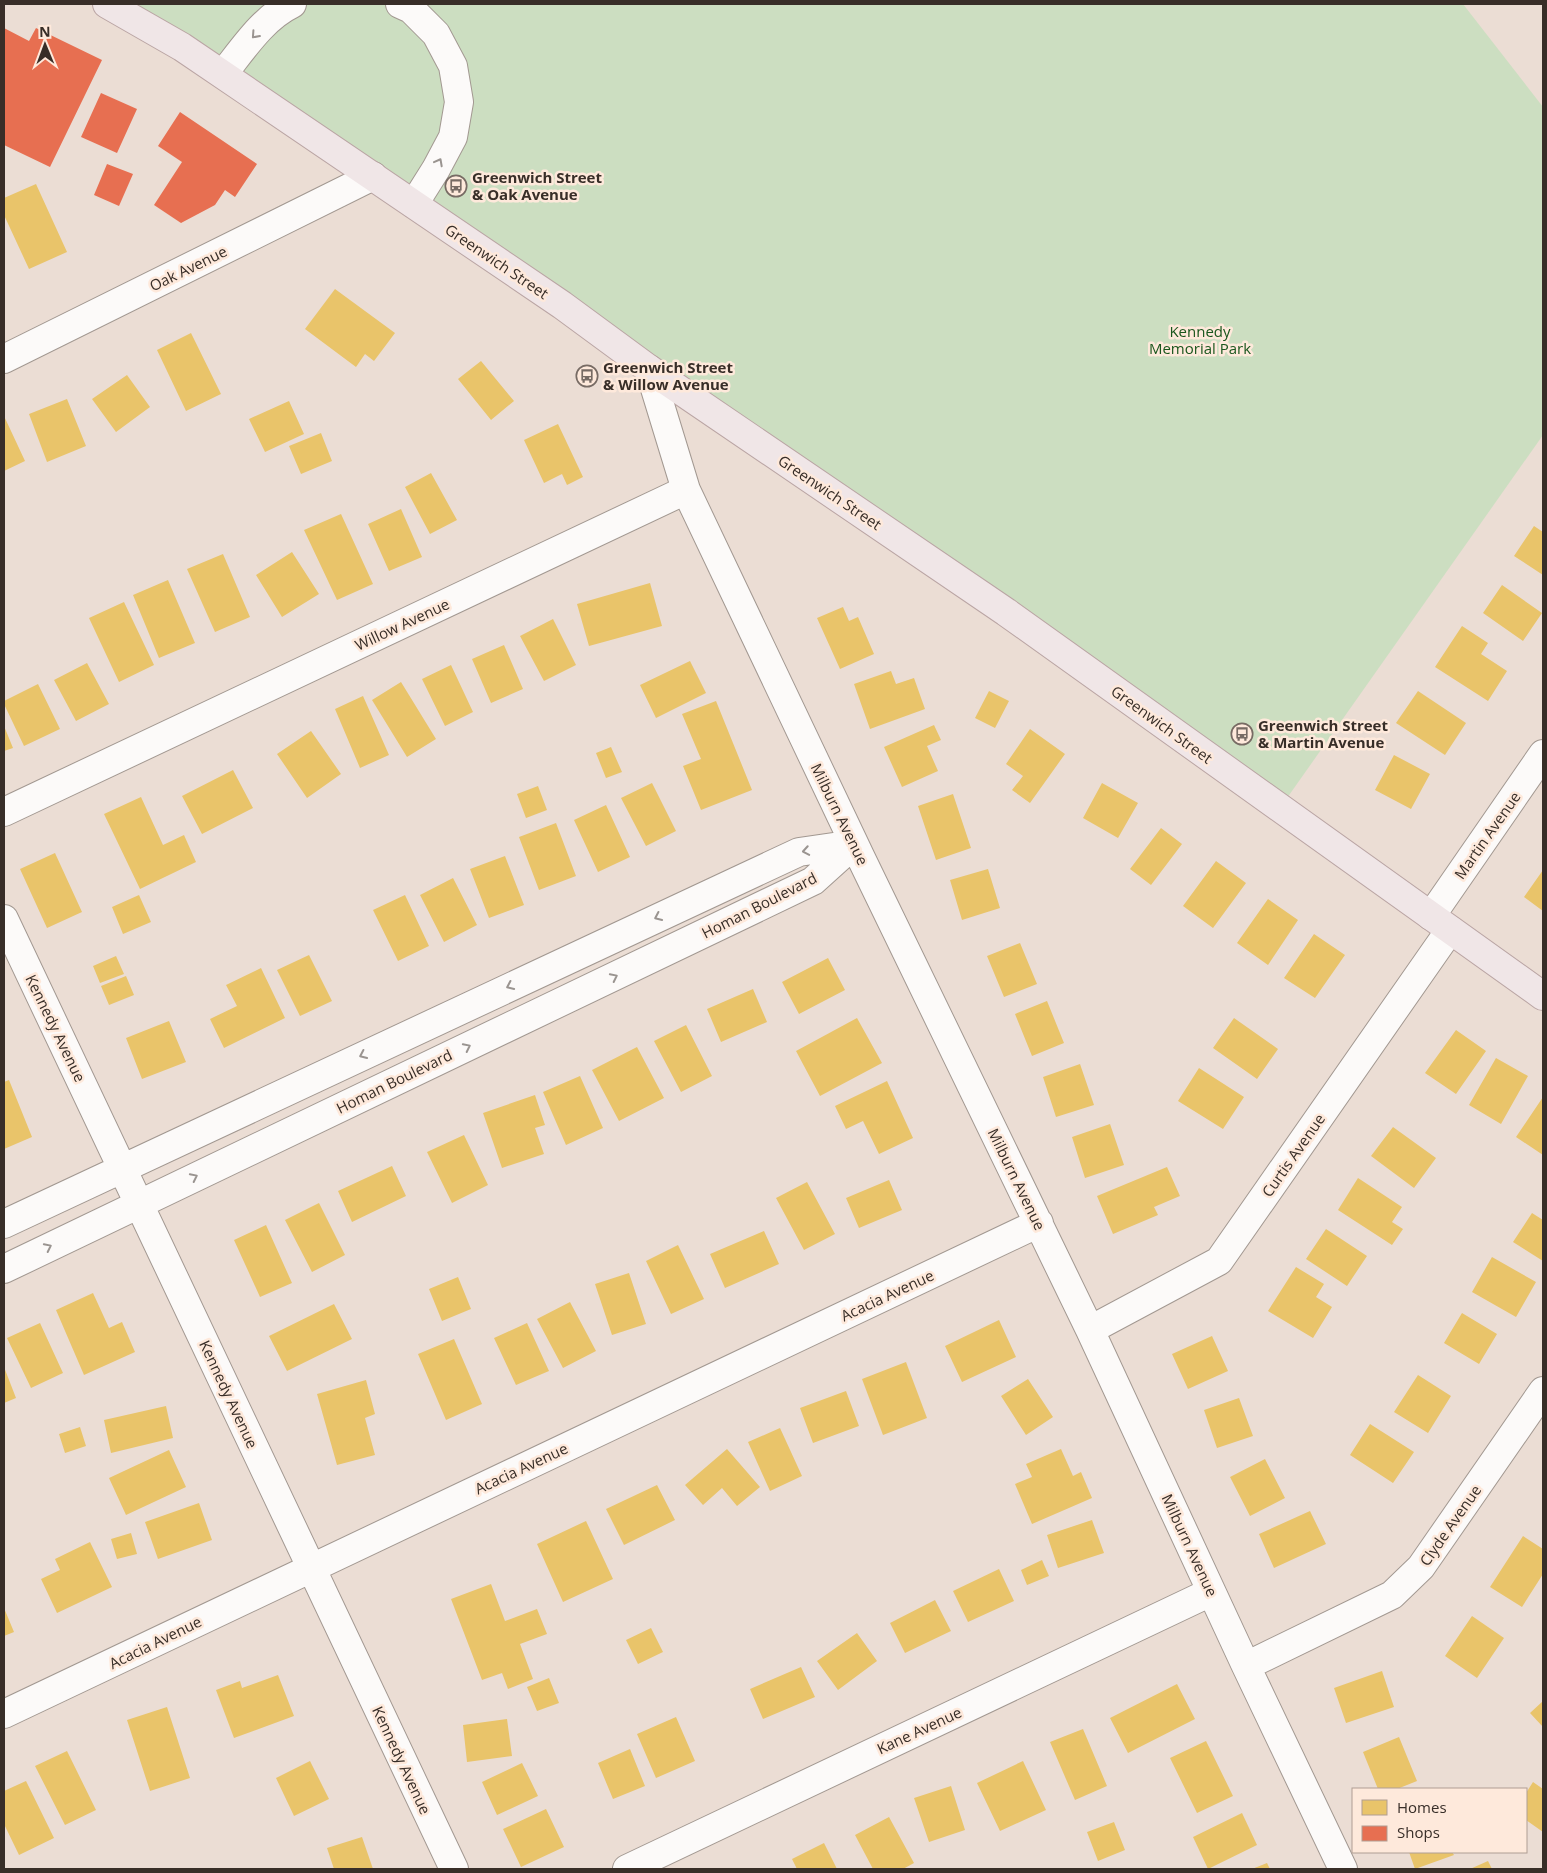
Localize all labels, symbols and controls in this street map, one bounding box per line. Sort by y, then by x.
north arrow [20,20,70,70]
text: N [39,22,51,41]
one-way arrow [252,29,261,38]
one-way arrow [433,159,443,168]
place label: Greenwich Street & Oak Avenue [472,167,602,204]
bus stop icon: Greenwich Street & Oak Avenue [444,174,468,198]
street label: Greenwich Street [441,219,553,303]
street label: Oak Avenue [146,241,230,295]
park label: Kennedy Memorial Park [1149,321,1251,358]
place label: Greenwich Street & Willow Avenue [603,357,733,394]
bus stop icon: Greenwich Street & Willow Avenue [575,364,599,388]
street label: Greenwich Street [774,450,886,534]
street label: Willow Avenue [352,593,452,655]
street label: Greenwich Street [1107,680,1217,768]
place label: Greenwich Street & Martin Avenue [1258,715,1388,752]
bus stop icon: Greenwich Street & Martin Avenue [1230,722,1254,746]
street label: Milburn Avenue [807,760,873,868]
street label: Martin Avenue [1449,787,1525,883]
one-way arrow [801,845,810,855]
street label: Homan Boulevard [698,867,820,943]
one-way arrow [654,911,663,922]
street label: Kennedy Avenue [21,971,91,1085]
one-way arrow [609,972,618,983]
one-way arrow [507,980,516,990]
one-way arrow [462,1042,471,1053]
street label: Homan Boulevard [333,1044,455,1118]
one-way arrow [359,1049,368,1059]
street label: Curtis Avenue [1257,1109,1329,1201]
street label: Milburn Avenue [984,1125,1050,1233]
one-way arrow [189,1173,198,1183]
one-way arrow [43,1243,52,1254]
street label: Acacia Avenue [837,1265,937,1325]
street label: Kennedy Avenue [195,1337,263,1451]
street label: Acacia Avenue [471,1438,571,1498]
street label: Clyde Avenue [1415,1481,1485,1569]
street label: Milburn Avenue [1158,1491,1222,1599]
street label: Acacia Avenue [105,1611,205,1673]
street label: Kane Avenue [873,1702,965,1758]
street label: Kennedy Avenue [368,1703,436,1817]
legend [1352,1788,1527,1853]
text: Homes [1397,1797,1447,1817]
text: Shops [1397,1822,1440,1842]

